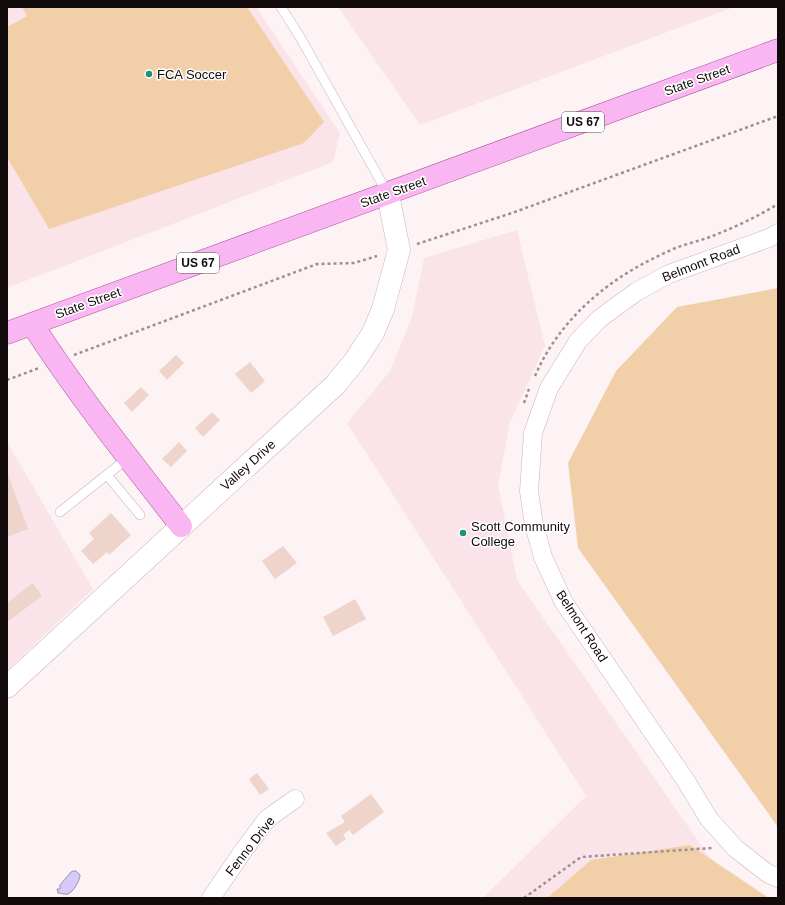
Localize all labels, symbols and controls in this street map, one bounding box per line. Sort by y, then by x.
street label: State Street [662,61,732,99]
place label: FCA Soccer [157,67,227,82]
marker: FCA Soccer [144,69,154,79]
road number: US 67 [562,112,604,132]
street label: State Street [358,173,428,211]
street label: Belmont Road [660,241,742,285]
road number: US 67 [177,253,219,273]
street label: State Street [53,284,123,322]
street label: Valley Drive [218,437,278,493]
place label: Scott Community College [471,519,570,549]
marker: Scott Community College [458,528,468,538]
street label: Belmont Road [553,587,611,665]
street label: Fenno Drive [222,813,278,879]

